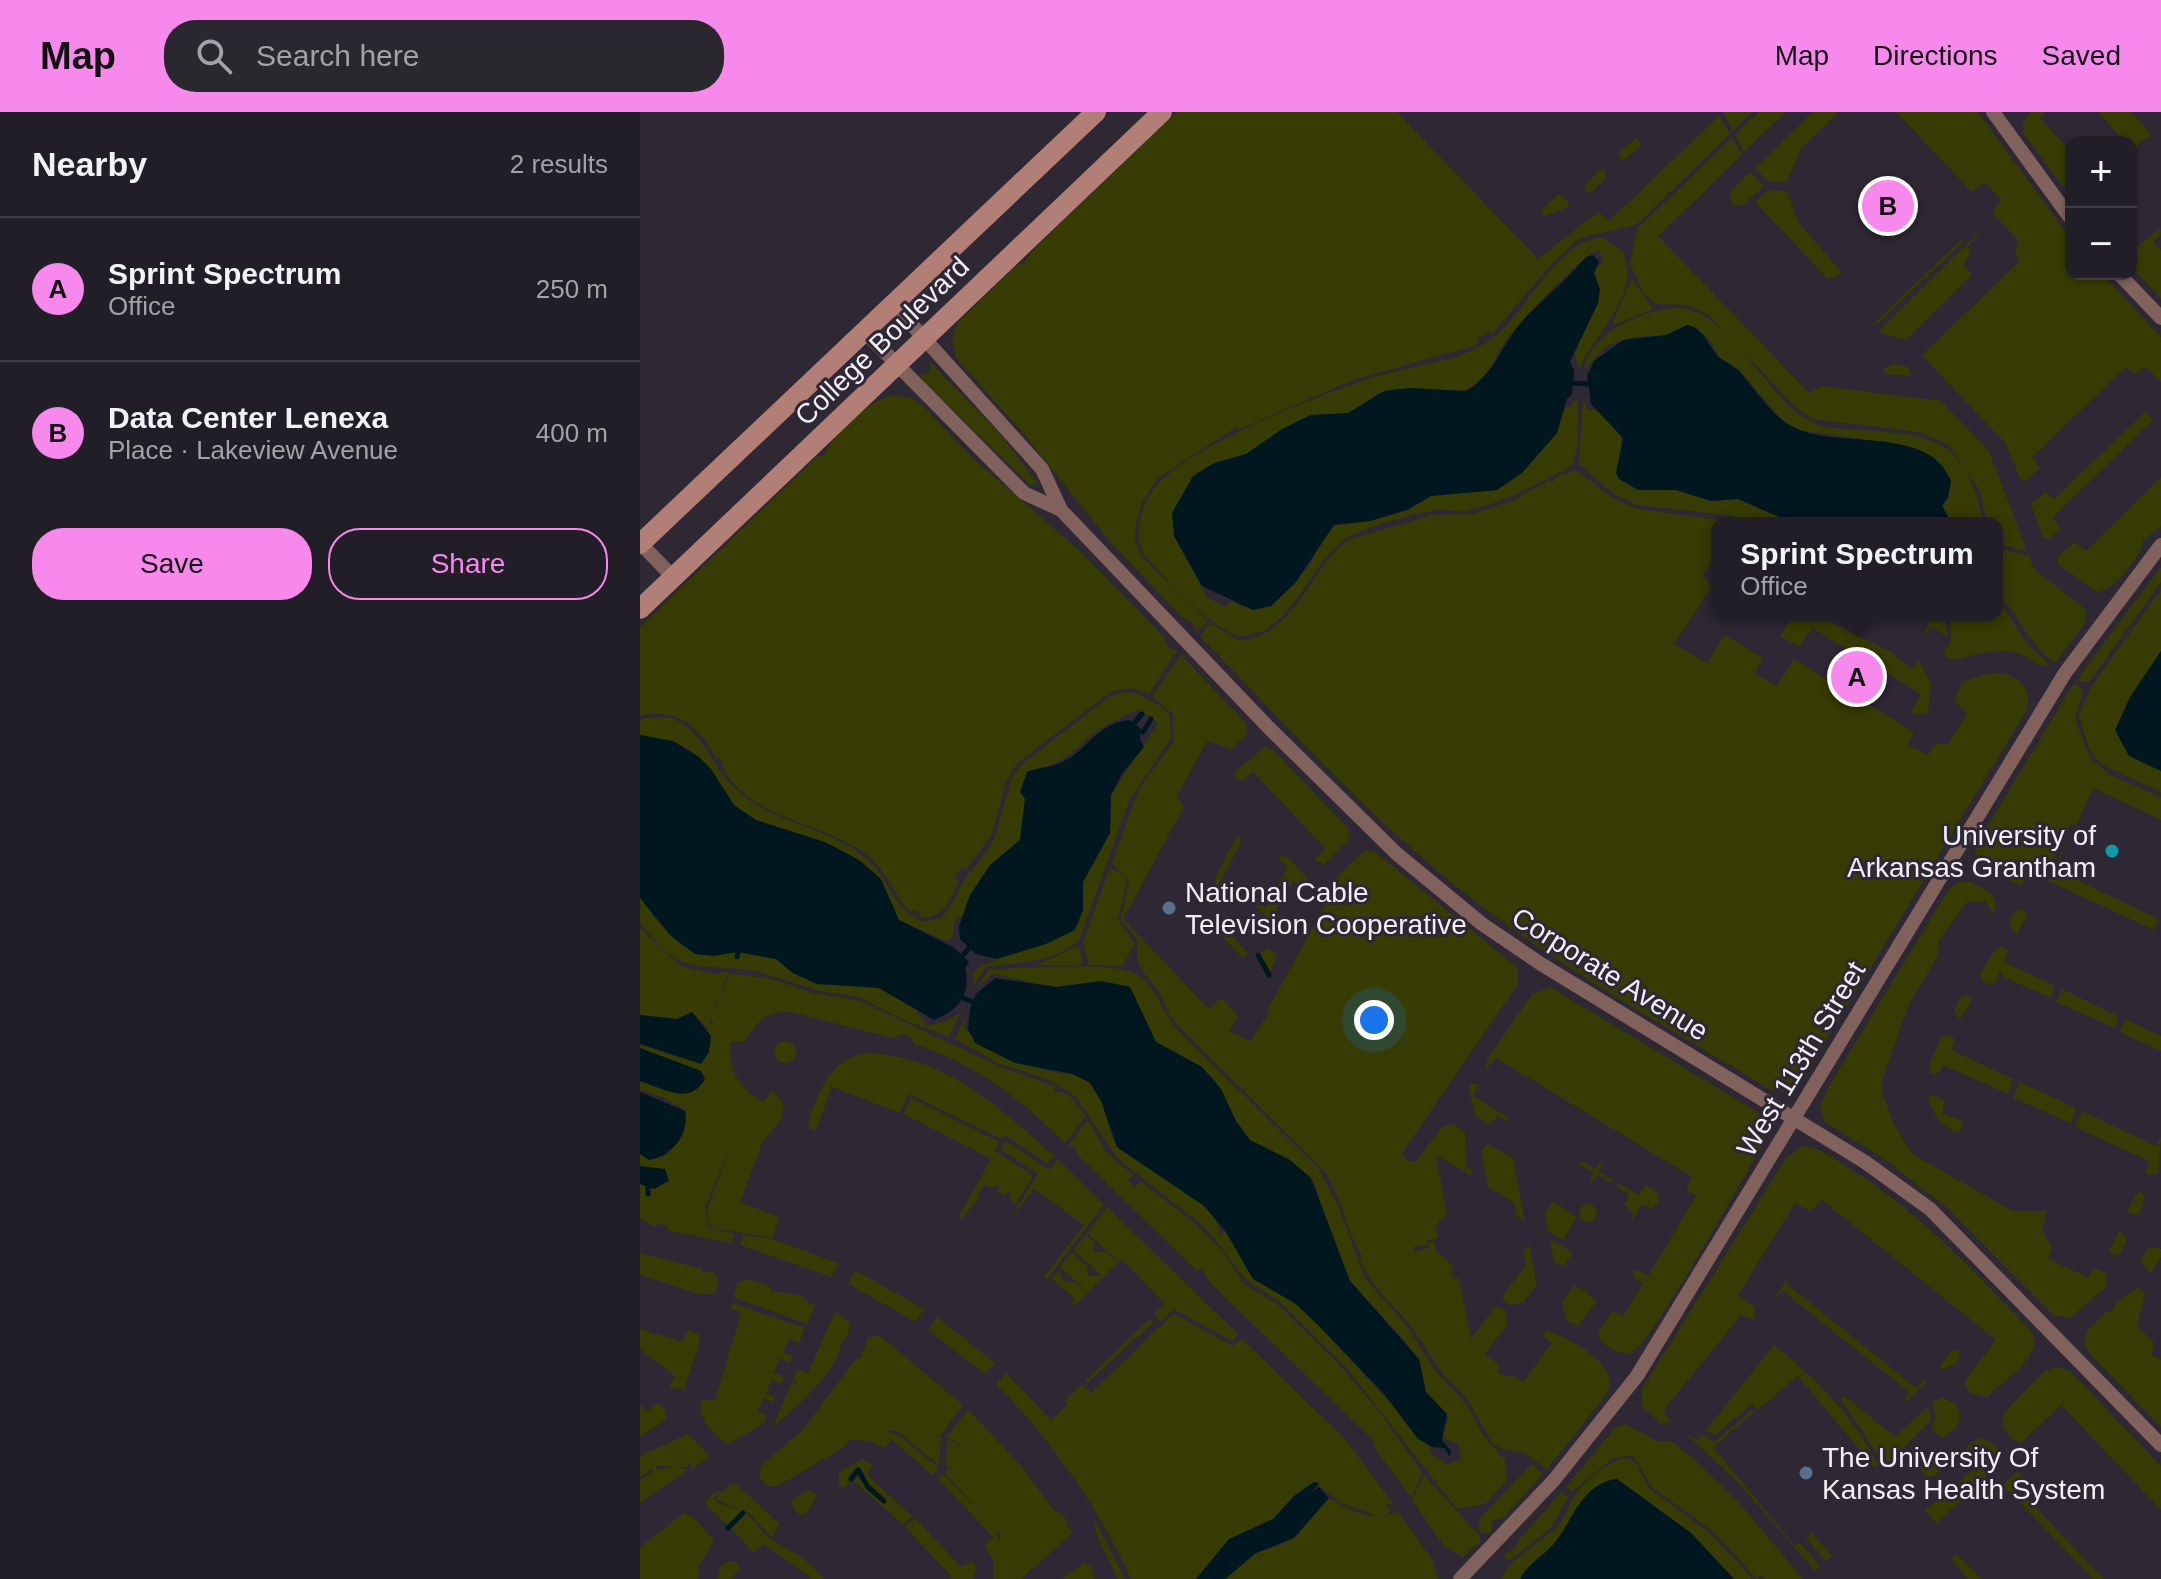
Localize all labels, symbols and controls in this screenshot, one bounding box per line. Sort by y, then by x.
search box [164,20,724,92]
icon: search [192,34,236,78]
text: Map [40,35,116,77]
text: Search here [256,39,419,72]
text: Map [1775,40,1829,71]
text: Directions [1873,40,1998,71]
text: Saved [2042,40,2121,71]
map controls [2065,136,2137,280]
button: + [2065,136,2137,208]
text: Nearby [32,145,147,183]
text: 2 results [510,149,608,179]
pin: B [1862,176,1914,236]
button: − [2065,208,2137,280]
street label: College Boulevard [789,250,975,432]
text: Sprint Spectrum [108,257,341,290]
text: A [49,274,67,304]
text: 250 m [536,274,608,304]
text: Office [108,291,175,321]
text: Data Center Lenexa [108,401,388,434]
text: B [49,418,67,448]
text: 400 m [536,418,608,448]
text: Place · Lakeview Avenue [108,435,398,465]
popup [1711,517,2003,621]
button: Save [32,528,312,600]
button: Share [328,528,608,600]
text: Sprint Spectrum [1740,537,1974,570]
text: Office [1740,571,1808,601]
pin: A [1831,647,1883,707]
place label: University of Arkansas Grantham [1847,820,2096,883]
marker: University of Arkansas Grantham [2103,842,2121,860]
place label: National Cable Television Cooperative [1185,877,1467,940]
marker: National Cable Television Cooperative [1160,899,1178,917]
street label: Corporate Avenue [1506,901,1714,1047]
street label: West 113th Street [1731,956,1871,1162]
your location [1354,1000,1394,1040]
place label: The University Of Kansas Health System [1822,1442,2105,1505]
marker: The University Of Kansas Health System [1797,1464,1815,1482]

